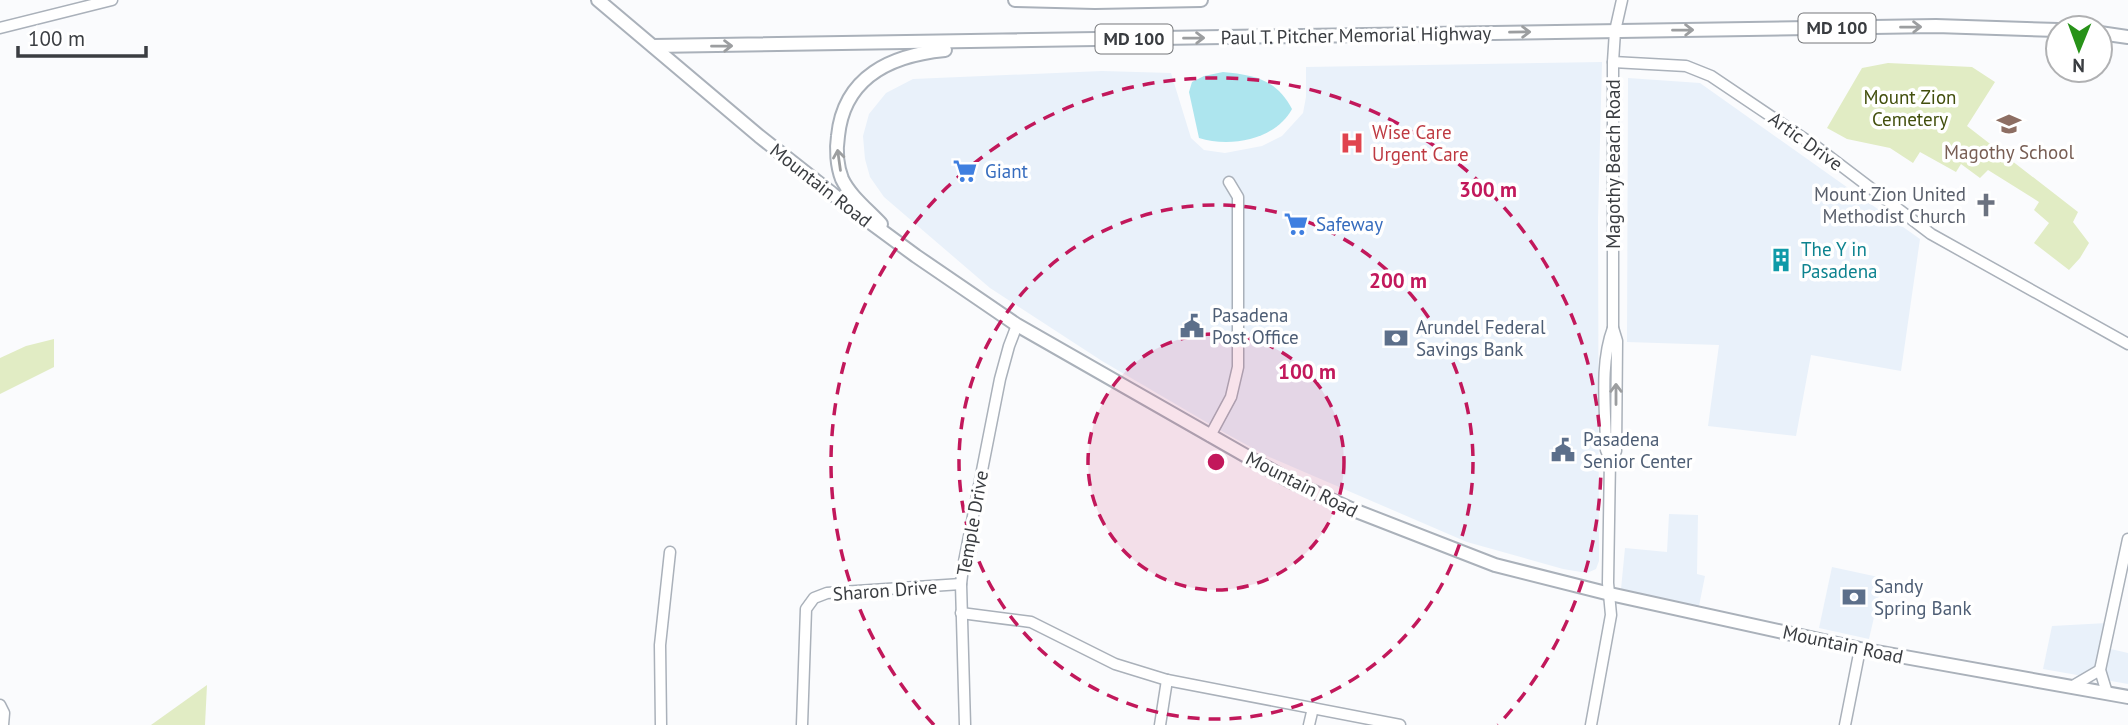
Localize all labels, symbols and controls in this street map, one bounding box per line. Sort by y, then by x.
road number: MD 100 [1798,13,1876,42]
scale bar [18,14,145,58]
north arrow [2044,14,2114,84]
one-way arrow [1899,20,1922,34]
street label: Paul T. Pitcher Memorial Highway [1221,21,1492,49]
one-way arrow [1672,23,1695,37]
road number: MD 100 [1096,24,1172,54]
text: 100 m [28,25,85,52]
one-way arrow [1508,26,1531,39]
one-way arrow [1182,32,1205,45]
one-way arrow [710,39,733,53]
text: N [2072,54,2085,78]
street label: Magothy Beach Road [1601,79,1625,249]
park label: Mount Zion Cemetery [1864,85,1956,131]
street label: Artic Drive [1764,106,1848,176]
school or university icon: Magothy School [1995,110,2023,138]
place label: Wise Care Urgent Care [1372,120,1469,166]
hospital icon: Wise Care Urgent Care [1338,129,1366,157]
street label: Mountain Road [765,138,877,232]
place label: Magothy School [1944,140,2074,164]
one-way arrow [832,149,845,172]
supermarket icon: Giant [951,157,979,185]
place label: Giant [985,159,1029,183]
text: 300 m [1459,176,1517,203]
place label: Mount Zion United Methodist Church [1814,182,1966,228]
church icon: Mount Zion United Methodist Church [1972,191,2000,219]
supermarket icon: Safeway [1282,210,1310,238]
place label: Safeway [1316,212,1383,236]
place label: The Y in Pasadena [1801,237,1878,283]
building icon: The Y in Pasadena [1767,246,1795,274]
text: 200 m [1369,267,1427,294]
place label: Pasadena Post Office [1212,303,1299,349]
public building icon: Pasadena Post Office [1178,312,1206,340]
place label: Arundel Federal Savings Bank [1416,315,1546,361]
bank icon: Arundel Federal Savings Bank [1382,324,1410,352]
text: 100 m [1278,358,1336,385]
one-way arrow [1609,383,1623,406]
place label: Pasadena Senior Center [1583,427,1693,473]
public building icon: Pasadena Senior Center [1549,436,1577,464]
street label: Mountain Road [1242,446,1362,522]
centre of rings [1204,450,1228,474]
street label: Temple Drive [951,469,993,577]
street label: Sharon Drive [832,574,938,606]
place label: Sandy Spring Bank [1874,574,1972,620]
bank icon: Sandy Spring Bank [1840,583,1868,611]
street label: Mountain Road [1781,620,1905,668]

